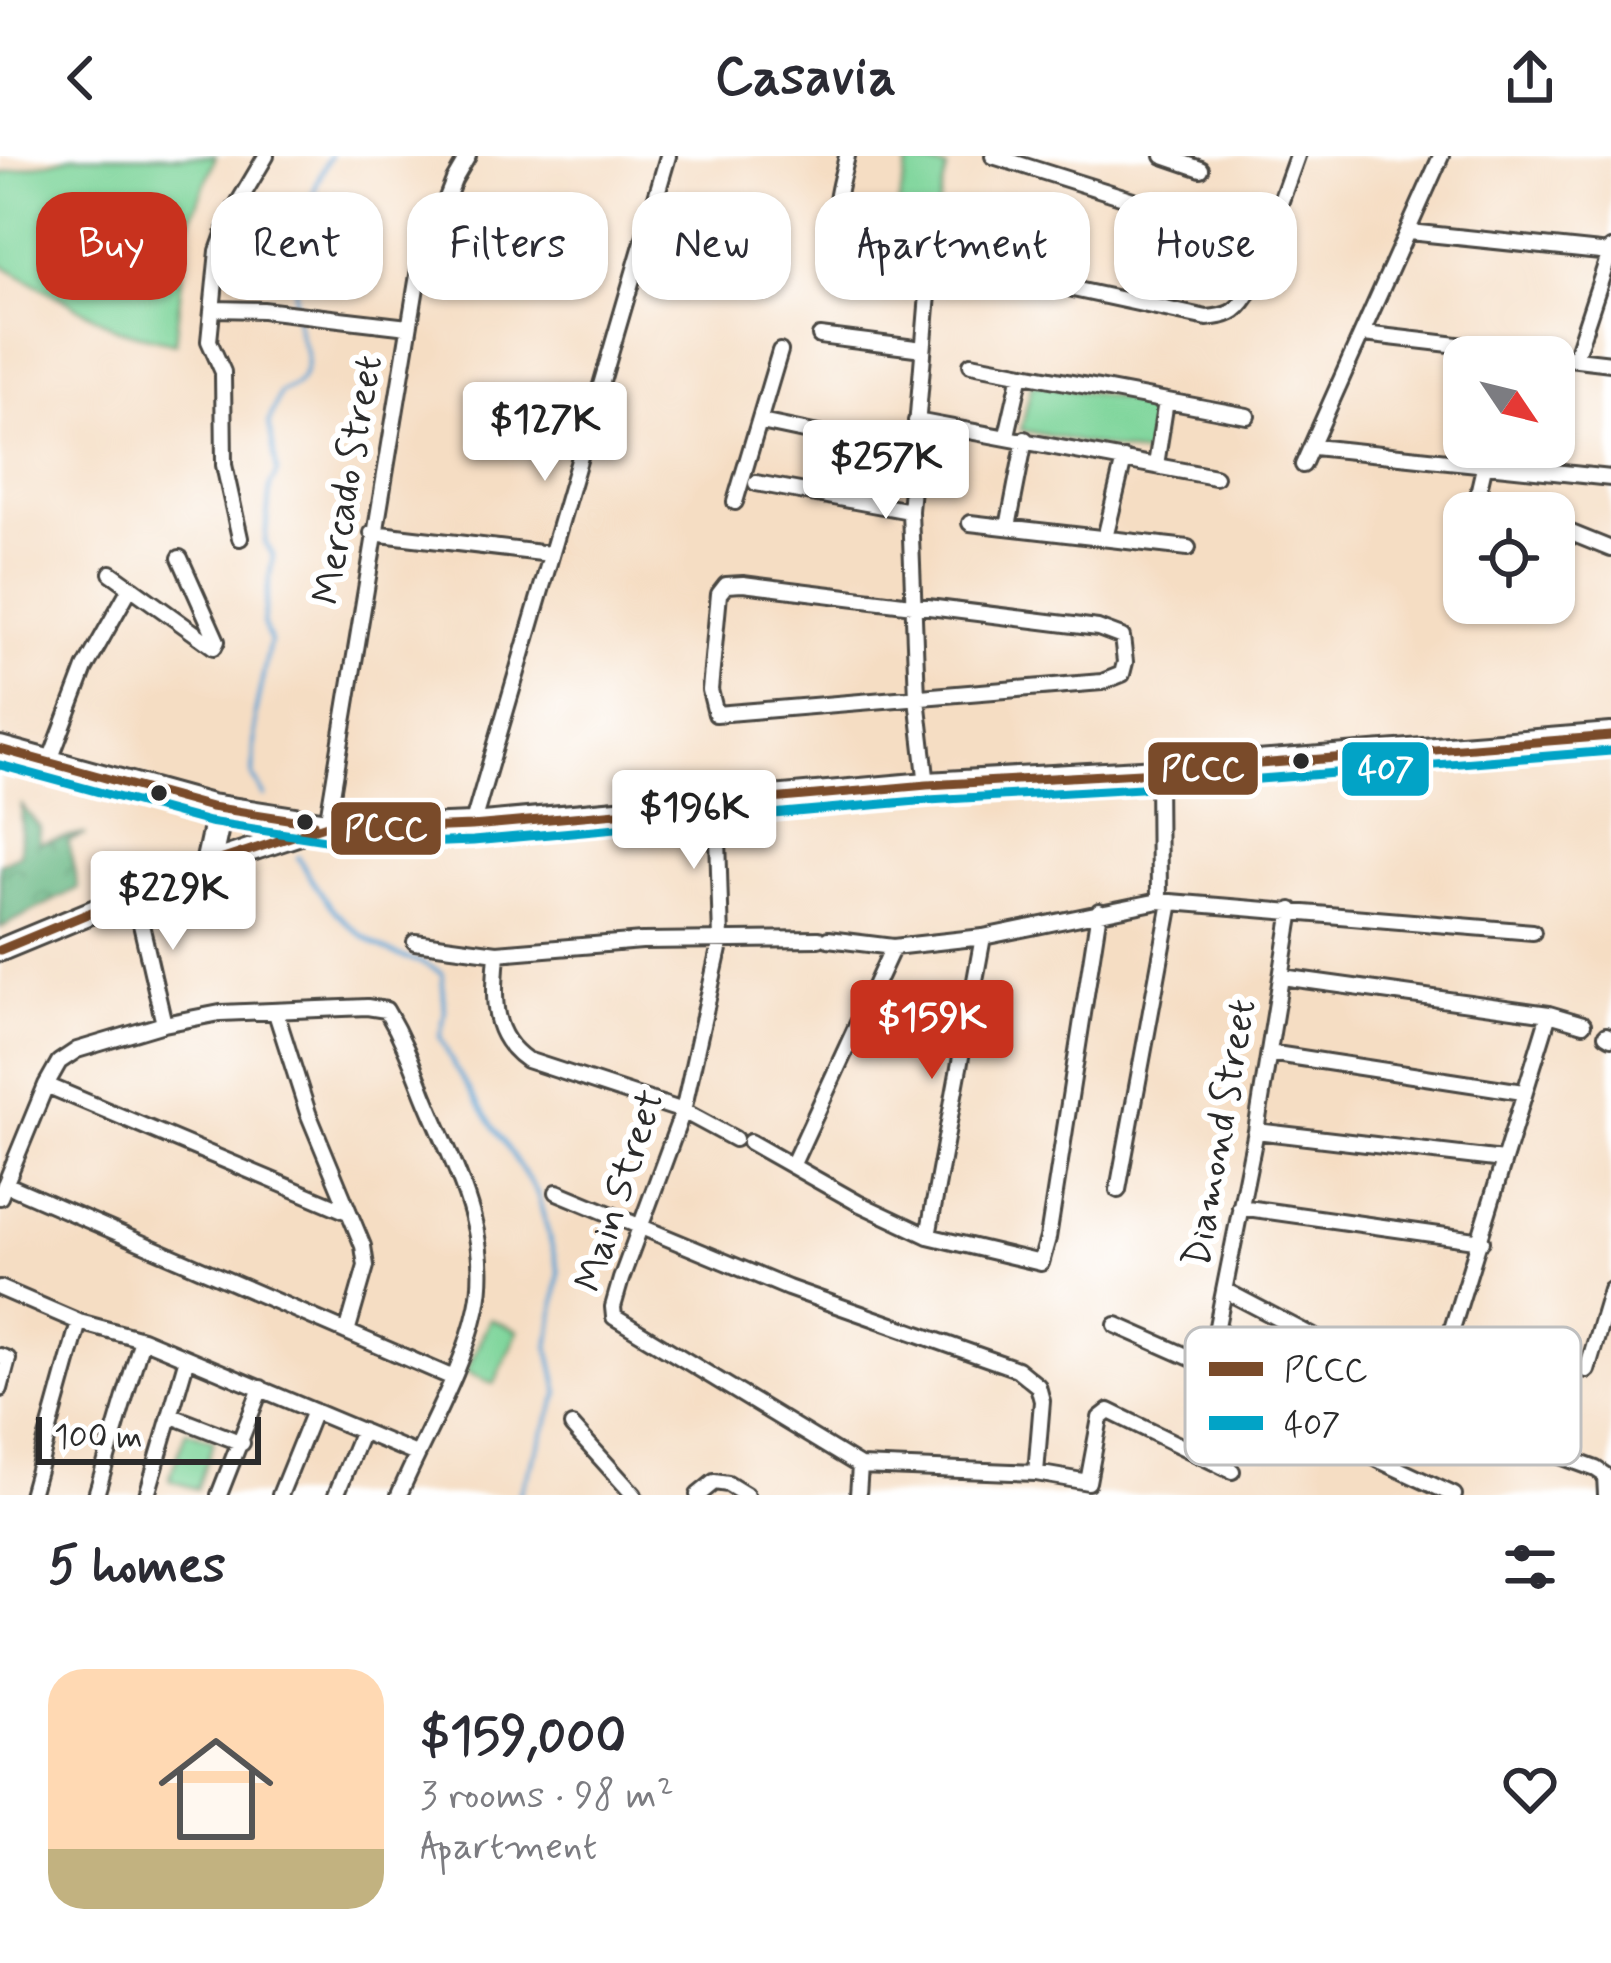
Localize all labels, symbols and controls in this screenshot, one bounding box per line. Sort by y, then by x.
text: Casavia [715,43,896,114]
icon: back [48,45,114,111]
icon: share [1497,45,1563,111]
chip: Buy [36,192,187,300]
chip: Rent [211,192,383,300]
chip: Filters [407,192,608,300]
chip: New [632,192,791,300]
chip: Apartment [815,192,1090,300]
chip: House [1114,192,1297,300]
north arrow [1443,336,1575,468]
map controls [1443,336,1575,624]
street label: Mercado Street [302,351,396,609]
pin: $127K [461,382,629,484]
text: $127K [490,395,600,446]
pin: $257K [802,420,970,522]
text: $257K [830,433,942,484]
button: locate [1443,492,1575,624]
line badge: PCCC [1146,740,1260,797]
line badge: 407 [1340,740,1431,798]
text: PCCC [1161,749,1245,793]
text: 407 [1358,749,1414,793]
unlabelled marker [1290,750,1312,772]
pin: $196K [610,770,778,872]
unlabelled marker [148,782,170,804]
text: $196K [639,783,749,834]
line badge: PCCC [329,800,443,857]
text: PCCC [344,809,428,853]
unlabelled marker [294,811,316,833]
pin: $229K [89,851,257,953]
text: $229K [118,864,228,915]
pin: $159K [848,980,1016,1082]
text: $159K [877,993,987,1044]
street label: Diamond Street [1172,995,1270,1271]
street label: Main Street [564,1084,678,1298]
legend [1185,1327,1581,1465]
text: PCCC [1284,1350,1368,1394]
text: 407 [1284,1404,1341,1448]
scale bar [36,1411,261,1464]
text: 100 m [54,1416,143,1460]
text: 5 homes [48,1534,226,1600]
icon: filters [1497,1534,1563,1600]
text: $159,000 [420,1705,626,1771]
icon: home [144,1717,288,1861]
icon: heart [1497,1756,1563,1822]
text: 3 rooms · 98 m² [420,1771,674,1822]
text: Apartment [420,1822,597,1873]

